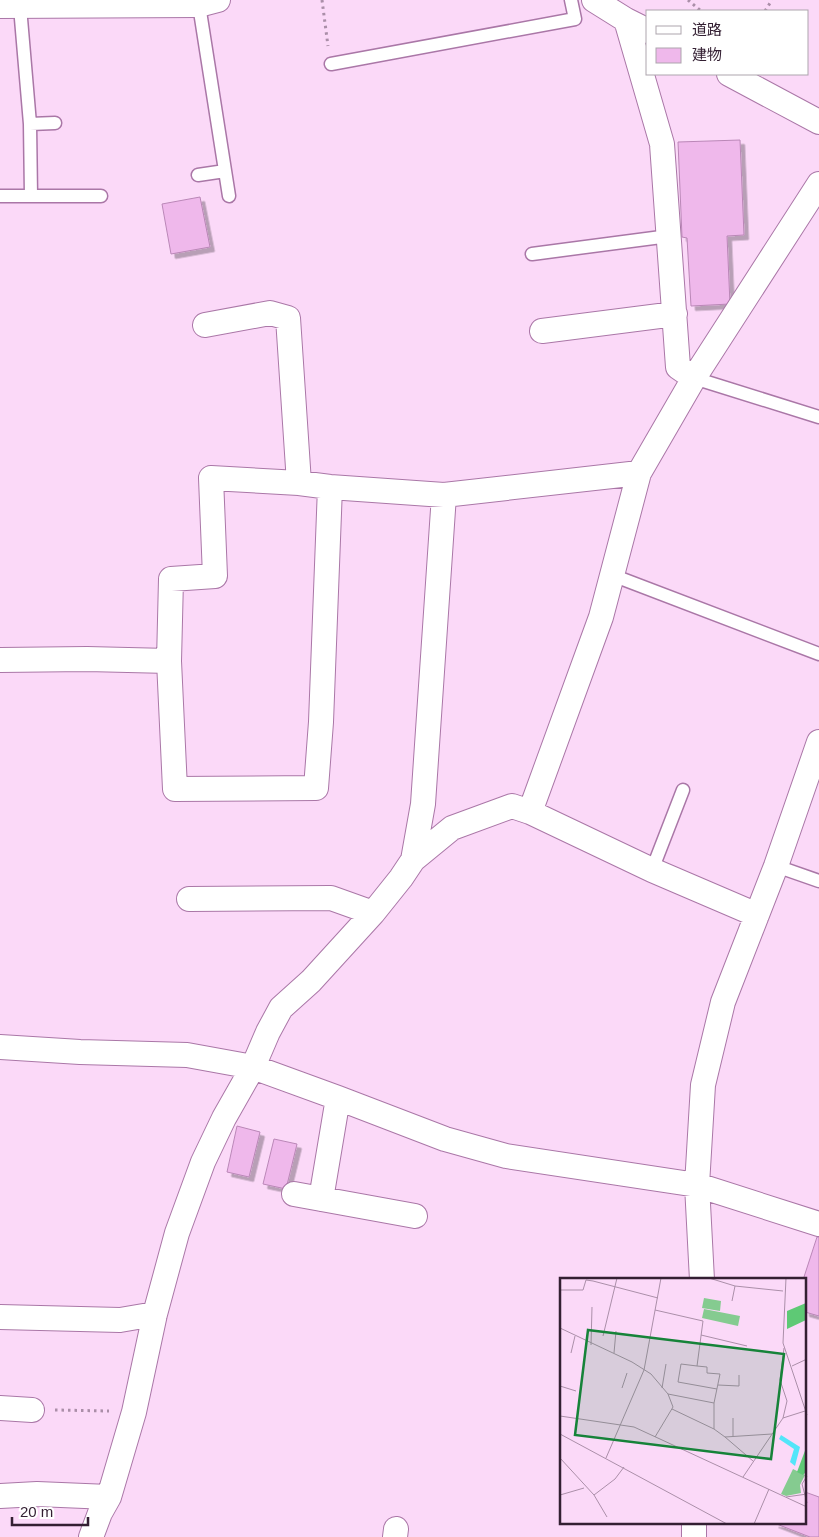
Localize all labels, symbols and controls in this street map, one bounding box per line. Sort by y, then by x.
legend [646,10,809,75]
text: 道路 [692,21,722,38]
text: 建物 [692,46,722,63]
inset map [560,1278,806,1524]
scale bar [12,1494,89,1526]
text: 20 m [20,1503,53,1520]

